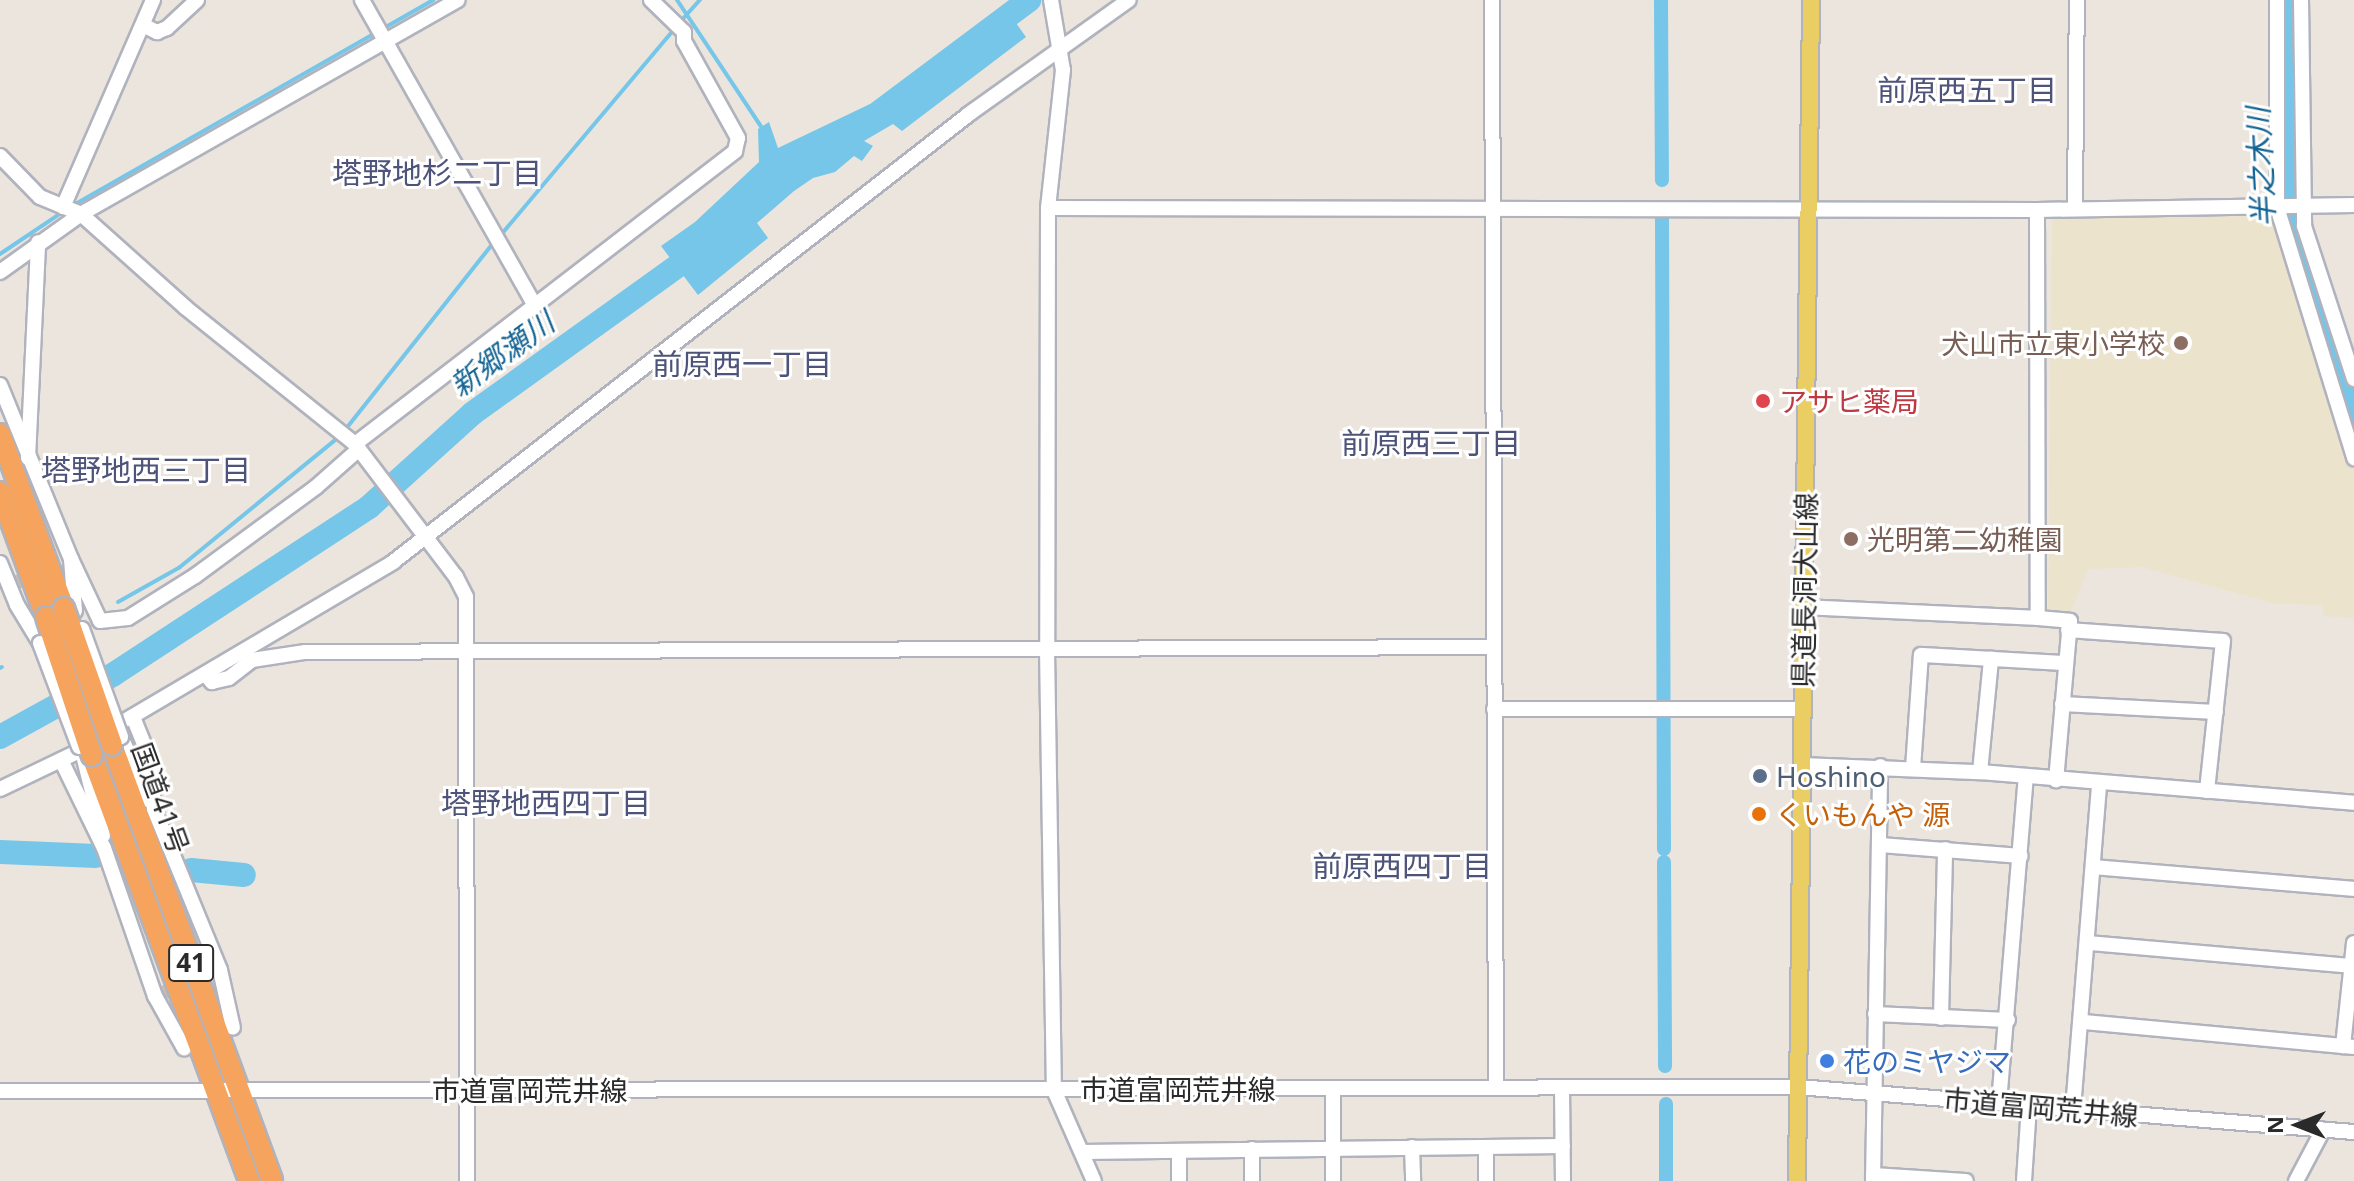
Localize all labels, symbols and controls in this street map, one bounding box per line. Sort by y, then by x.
district label: 前原西五丁目 [1877,72,2057,108]
water label: 半之木川 [2240,106,2282,228]
district label: 塔野地杉二丁目 [332,155,542,191]
water label: 新郷瀬川 [443,304,561,404]
place label: 犬山市立東小学校 [1941,326,2165,360]
marker: 犬山市立東小学校 [2172,334,2190,352]
district label: 前原西一丁目 [652,346,832,382]
place label: アサヒ薬局 [1779,384,1919,418]
marker: アサヒ薬局 [1754,392,1772,410]
district label: 前原西三丁目 [1341,425,1521,461]
district label: 塔野地西三丁目 [41,452,251,488]
street label: 県道長洞犬山線 [1785,492,1823,688]
place label: 光明第二幼稚園 [1867,522,2063,556]
marker: 光明第二幼稚園 [1842,530,1860,548]
street label: 国道41号 [125,738,197,858]
place label: Hoshino [1776,759,1886,793]
marker: Hoshino [1751,767,1769,785]
district label: 塔野地西四丁目 [441,785,651,821]
place label: くいもんや 源 [1775,797,1950,831]
marker: くいもんや 源 [1750,805,1768,823]
district label: 前原西四丁目 [1312,848,1492,884]
road number: 41 [167,941,215,985]
place label: 花のミヤジマ [1843,1044,2011,1078]
marker: 花のミヤジマ [1818,1052,1836,1070]
street label: 市道富岡荒井線 [1080,1072,1276,1106]
street label: 市道富岡荒井線 [432,1073,628,1107]
street label: 市道富岡荒井線 [1942,1082,2140,1132]
north arrow [2258,1085,2338,1165]
text: N [2259,1116,2289,1134]

